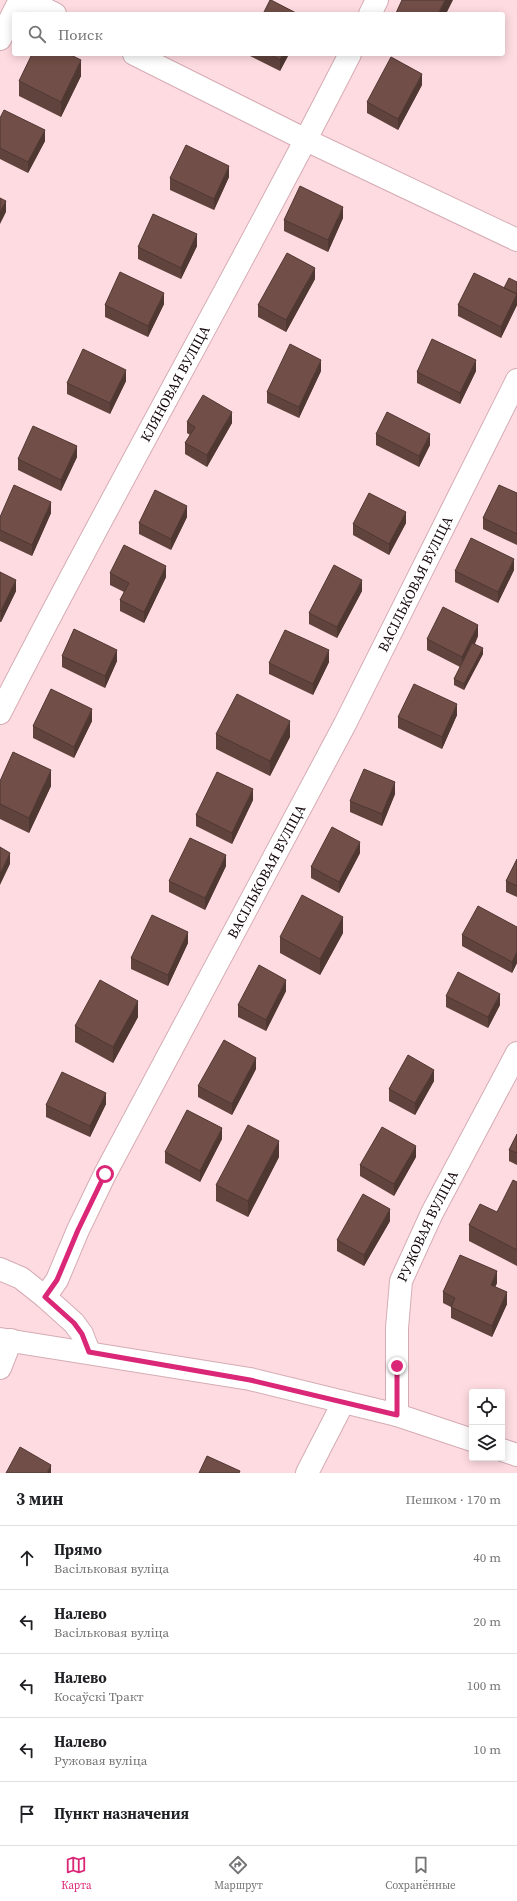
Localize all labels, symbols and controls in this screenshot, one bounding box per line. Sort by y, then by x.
search box [12,12,505,56]
icon: search [26,23,48,45]
text: Поиск [58,24,103,45]
street label: КЛЯНОВАЯ ВУЛІЦА [135,321,215,445]
street label: ВАСІЛЬКОВАЯ ВУЛІЦА [373,512,458,655]
street label: ВАСІЛЬКОВАЯ ВУЛІЦА [222,800,311,942]
route start [96,1165,114,1183]
street label: РУЖОВАЯ ВУЛІЦА [392,1166,463,1285]
route end [388,1357,406,1375]
map controls [469,1389,505,1461]
button: locate [469,1389,505,1425]
button: layers [469,1425,505,1461]
text: 3 мин [16,1487,64,1511]
text: Пешком · 170 m [406,1491,501,1508]
text: Прямо [54,1539,102,1560]
icon: ahead [16,1547,38,1569]
text: 40 m [473,1549,501,1566]
text: Васільковая вуліца [54,1560,169,1577]
text: Налево [54,1603,107,1624]
icon: left [16,1611,38,1633]
text: 20 m [473,1613,501,1630]
text: Васільковая вуліца [54,1624,169,1641]
text: Налево [54,1667,107,1688]
icon: left [16,1675,38,1697]
text: 100 m [467,1677,501,1694]
text: Косаўскі Тракт [54,1688,144,1705]
text: Налево [54,1731,107,1752]
icon: left [16,1739,38,1761]
text: 10 m [473,1741,501,1758]
text: Ружовая вуліца [54,1752,147,1769]
icon: arrive [16,1803,38,1825]
text: Пункт назначения [54,1803,189,1824]
tab: Карта [61,1854,92,1893]
tab: Маршрут [214,1854,263,1893]
tab: Сохранённые [385,1854,456,1893]

